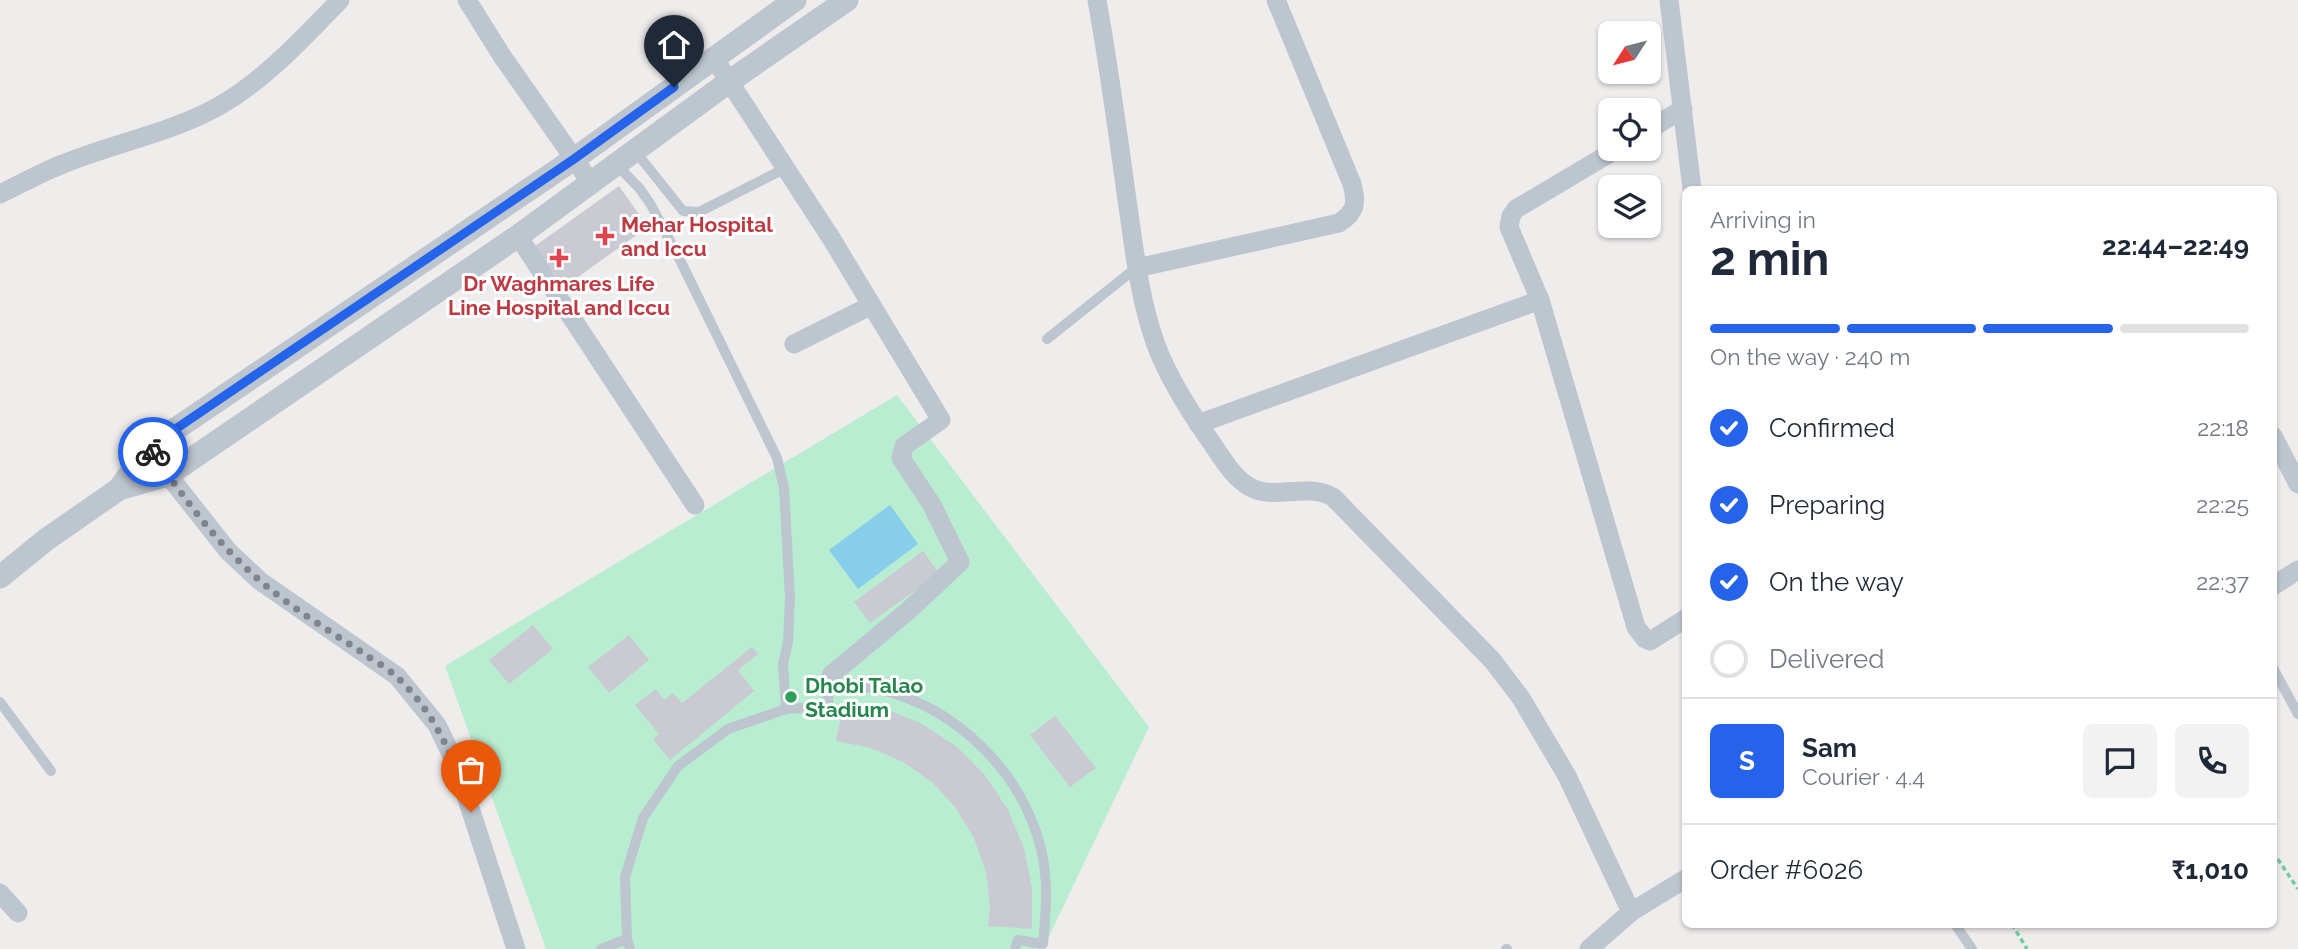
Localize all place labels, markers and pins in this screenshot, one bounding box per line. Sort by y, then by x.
pin [644,15,704,87]
place label: Mehar Hospital and Iccu [621,212,773,261]
marker: Mehar Hospital and Iccu [595,226,615,246]
marker: Dr Waghmares Life Line Hospital and Iccu [549,248,569,268]
place label: Dr Waghmares Life Line Hospital and Iccu [448,271,670,320]
place label: Dhobi Talao Stadium [805,673,924,722]
marker: Dhobi Talao Stadium [783,689,799,705]
pin [441,740,501,812]

